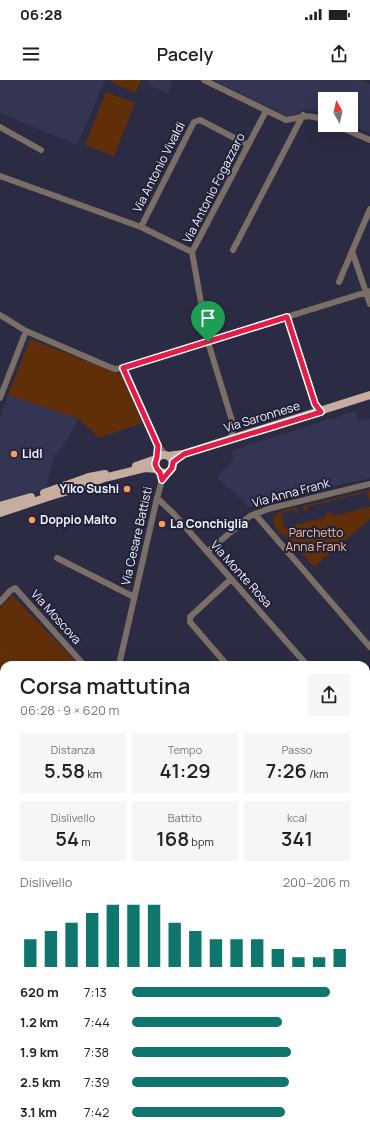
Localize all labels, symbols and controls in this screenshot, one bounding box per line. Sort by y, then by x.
text: 06:28 [20,4,62,25]
text: Pacely [157,42,213,66]
icon: menu [20,43,42,65]
icon: share [328,43,350,65]
north arrow [318,92,358,132]
map controls [318,92,358,132]
street label: Via Antonio Vivaldi [128,119,189,215]
street label: Via Antonio Fogazzaro [178,130,249,246]
pin [191,301,225,342]
icon: arrive [197,307,219,329]
street label: Via Saronnese [222,397,302,436]
place label: Lidl [22,445,43,462]
marker: Lidl [9,449,19,459]
street label: Via Anna Frank [250,474,333,511]
place label: Yiko Sushi [59,480,119,497]
marker: Yiko Sushi [122,484,132,494]
street label: Via Cesare Battisti [117,485,156,587]
place label: Doppio Malto [40,511,117,528]
marker: Doppio Malto [27,515,37,525]
place label: La Conchiglia [170,515,248,532]
marker: La Conchiglia [157,519,167,529]
park label: Parchetto Anna Frank [286,524,347,555]
street label: Via Monte Rosa [207,536,276,611]
street label: Via Moscova [27,586,85,648]
text: Corsa mattutina [20,671,190,701]
button: share [308,674,350,716]
text: 06:28 · 9 × 620 m [20,701,120,719]
text: Distanza [51,742,95,757]
text: Tempo [168,742,202,757]
text: Passo [282,742,312,757]
text: 5.58 [44,757,85,784]
text: 41:29 [159,757,211,784]
text: 7:26 [266,757,307,784]
text: km [85,766,102,781]
text: /km [307,766,328,781]
text: Dislivello [51,810,95,825]
text: Battito [168,810,202,825]
text: kcal [287,810,307,825]
text: 54 [55,825,79,852]
text: 168 [156,825,189,852]
text: 341 [281,825,313,852]
text: m [79,834,91,849]
text: bpm [189,834,214,849]
text: Dislivello [20,873,72,891]
text: 200–206 m [283,873,350,891]
text: 620 m [20,983,59,1001]
text: 7:13 [84,983,107,1001]
text: 1.2 km [20,1013,58,1031]
text: 7:44 [84,1013,110,1031]
text: 1.9 km [20,1043,58,1061]
text: 7:38 [84,1043,109,1061]
text: 2.5 km [20,1073,61,1091]
text: 7:39 [84,1073,110,1091]
text: 3.1 km [20,1103,57,1121]
text: 7:42 [84,1103,110,1121]

